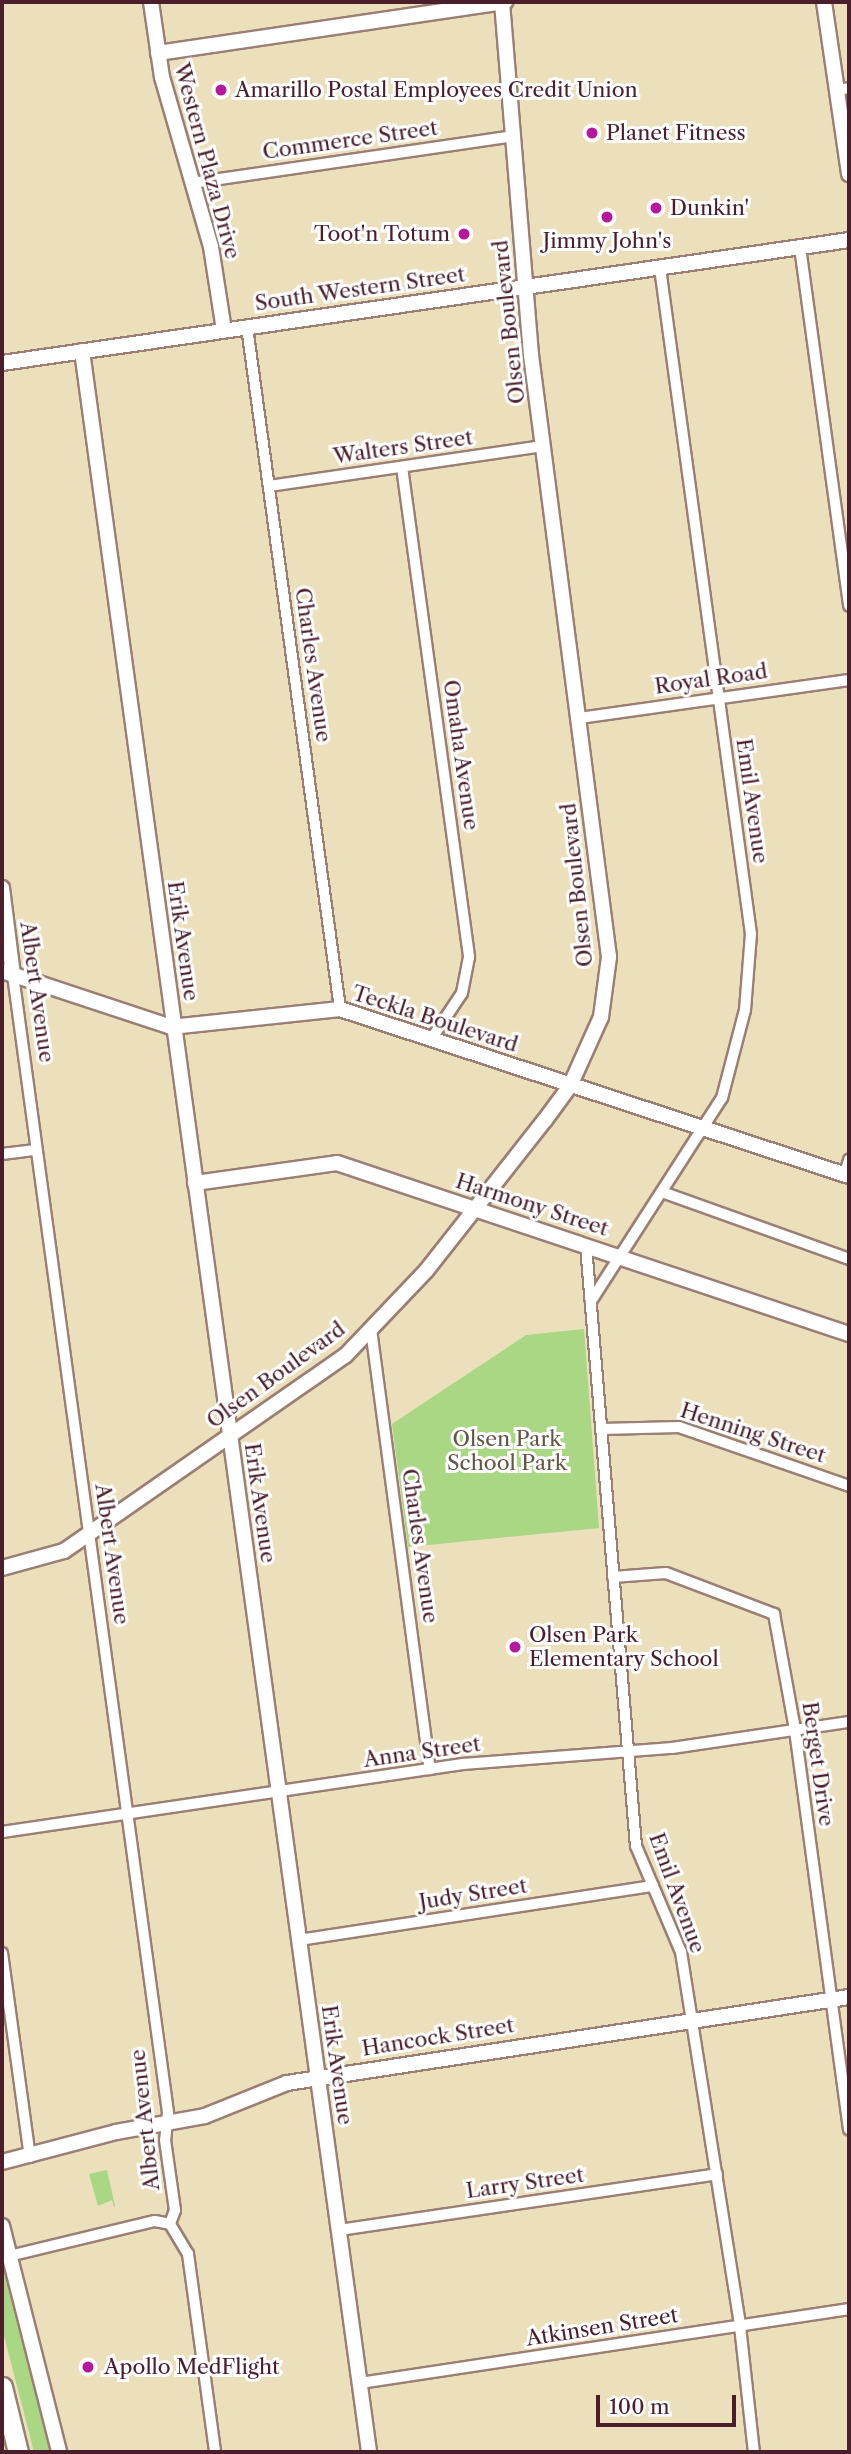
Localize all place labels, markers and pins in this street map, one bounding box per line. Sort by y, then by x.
place label: Amarillo Postal Employees Credit Union [235,77,638,103]
marker: Amarillo Postal Employees Credit Union [213,82,229,98]
place label: Planet Fitness [606,120,746,146]
marker: Planet Fitness [584,125,600,141]
place label: Dunkin' [670,195,749,221]
marker: Dunkin' [648,200,664,216]
marker: Jimmy John's [599,209,615,225]
place label: Toot'n Totum [313,221,450,247]
marker: Toot'n Totum [456,226,472,242]
place label: Jimmy John's [542,228,672,254]
place label: Olsen Park Elementary School [529,1622,719,1672]
marker: Olsen Park Elementary School [507,1639,523,1655]
place label: Apollo MedFlight [104,2354,279,2380]
marker: Apollo MedFlight [78,2357,98,2377]

